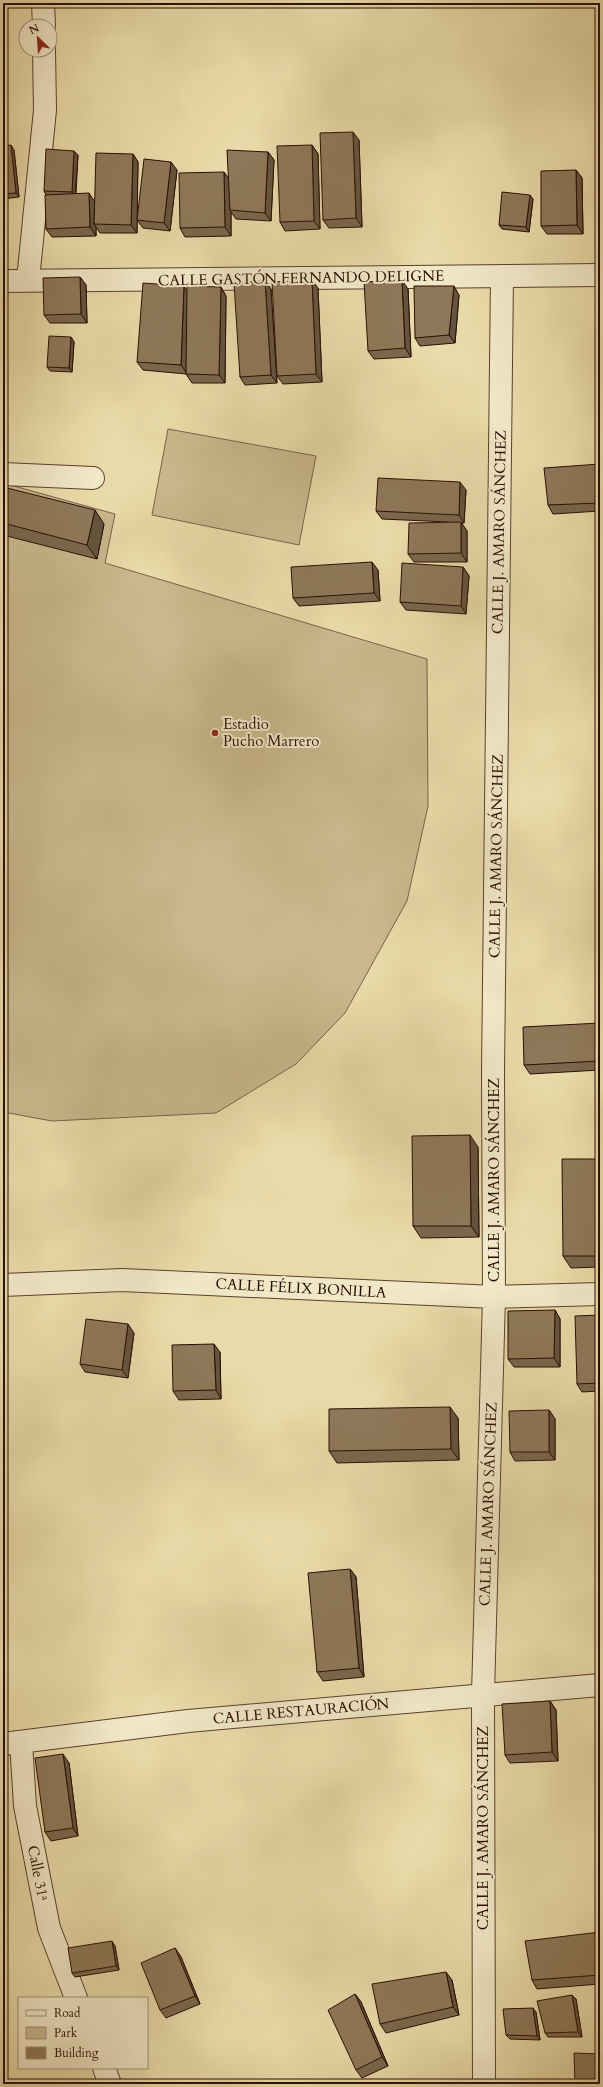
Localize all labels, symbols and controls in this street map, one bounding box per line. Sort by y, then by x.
north arrow [18,18,58,58]
text: N [26,20,42,38]
street label: CALLE GASTÓN FERNANDO DELIGNE [158,266,444,290]
street label: CALLE J. AMARO SÁNCHEZ [487,430,511,634]
place label: Estadio Pucho Marrero [223,714,319,751]
marker: Estadio Pucho Marrero [210,728,220,738]
street label: CALLE J. AMARO SÁNCHEZ [484,754,508,958]
street label: CALLE J. AMARO SÁNCHEZ [484,1078,504,1282]
street label: CALLE FÉLIX BONILLA [215,1274,387,1302]
street label: CALLE J. AMARO SÁNCHEZ [474,1402,502,1606]
street label: CALLE RESTAURACIÓN [212,1693,390,1729]
street label: CALLE J. AMARO SÁNCHEZ [473,1726,493,1930]
street label: Calle 31ª [23,1844,53,1903]
legend [18,1997,148,2069]
text: Road [54,2005,81,2021]
text: Park [54,2025,78,2041]
text: Building [54,2045,99,2061]

